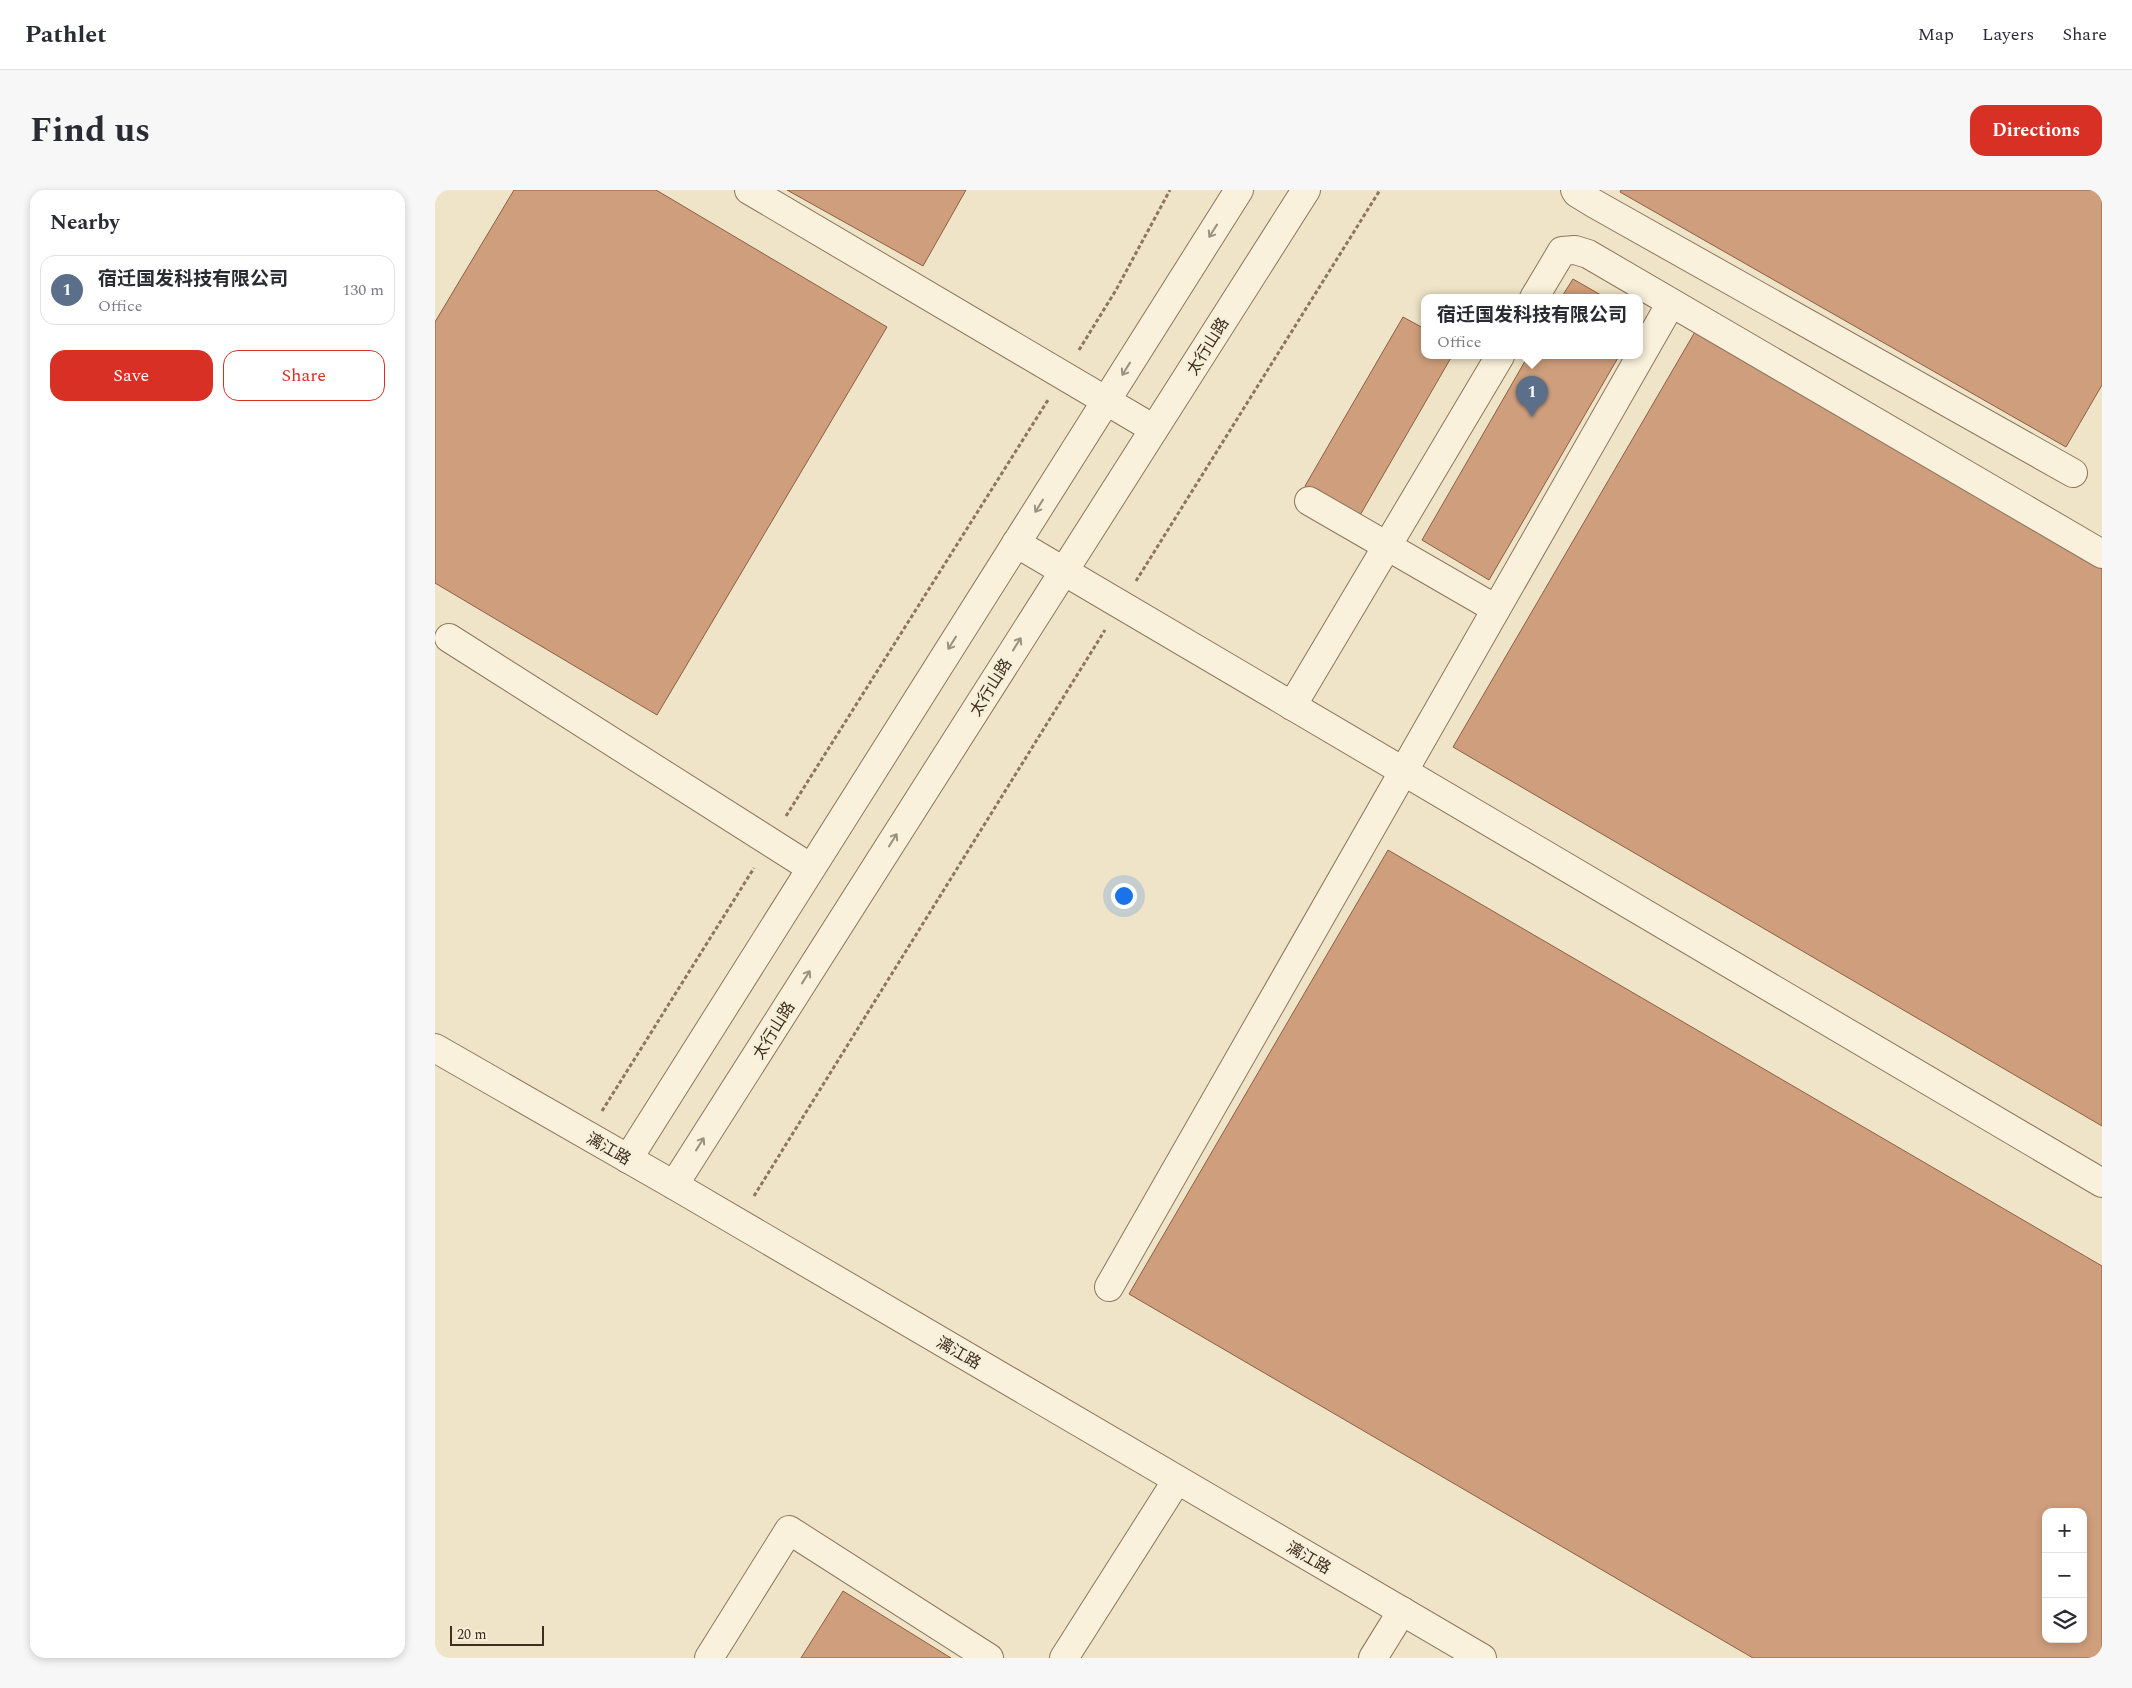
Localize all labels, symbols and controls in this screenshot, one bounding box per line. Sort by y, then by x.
text: Pathlet [25,17,107,53]
text: Map [1918,21,1954,48]
text: Layers [1982,21,2034,48]
text: Share [2062,21,2107,48]
text: Find us [30,104,150,157]
button: Directions [1970,105,2102,156]
text: Nearby [50,207,120,239]
one-way arrow [1207,224,1217,238]
text: 宿迁国发科技有限公司 [98,265,288,294]
text: 1 [63,278,71,302]
text: 130 m [342,278,384,302]
text: Office [98,294,142,318]
popup [1421,294,1643,359]
text: 宿迁国发科技有限公司 [1437,301,1627,330]
street label: 太行山路 [1181,313,1235,380]
text: Office [1437,330,1481,354]
button: Save [50,350,213,401]
button: Share [223,350,385,401]
one-way arrow [1120,361,1130,375]
pin: 1 [1516,376,1548,417]
one-way arrow [1034,499,1044,513]
one-way arrow [947,636,957,650]
one-way arrow [1013,637,1023,651]
street label: 太行山路 [964,654,1018,721]
one-way arrow [888,834,898,848]
your location [1111,883,1137,909]
one-way arrow [801,971,811,985]
street label: 太行山路 [747,997,801,1064]
street label: 漓江路 [582,1126,635,1171]
one-way arrow [696,1138,706,1152]
street label: 漓江路 [932,1330,985,1375]
map controls [2042,1508,2087,1643]
button: + [2042,1508,2087,1553]
street label: 漓江路 [1282,1535,1335,1580]
button: − [2042,1553,2087,1598]
button: layers [2042,1598,2087,1643]
scale bar [450,1623,544,1646]
text: 20 m [457,1624,487,1645]

